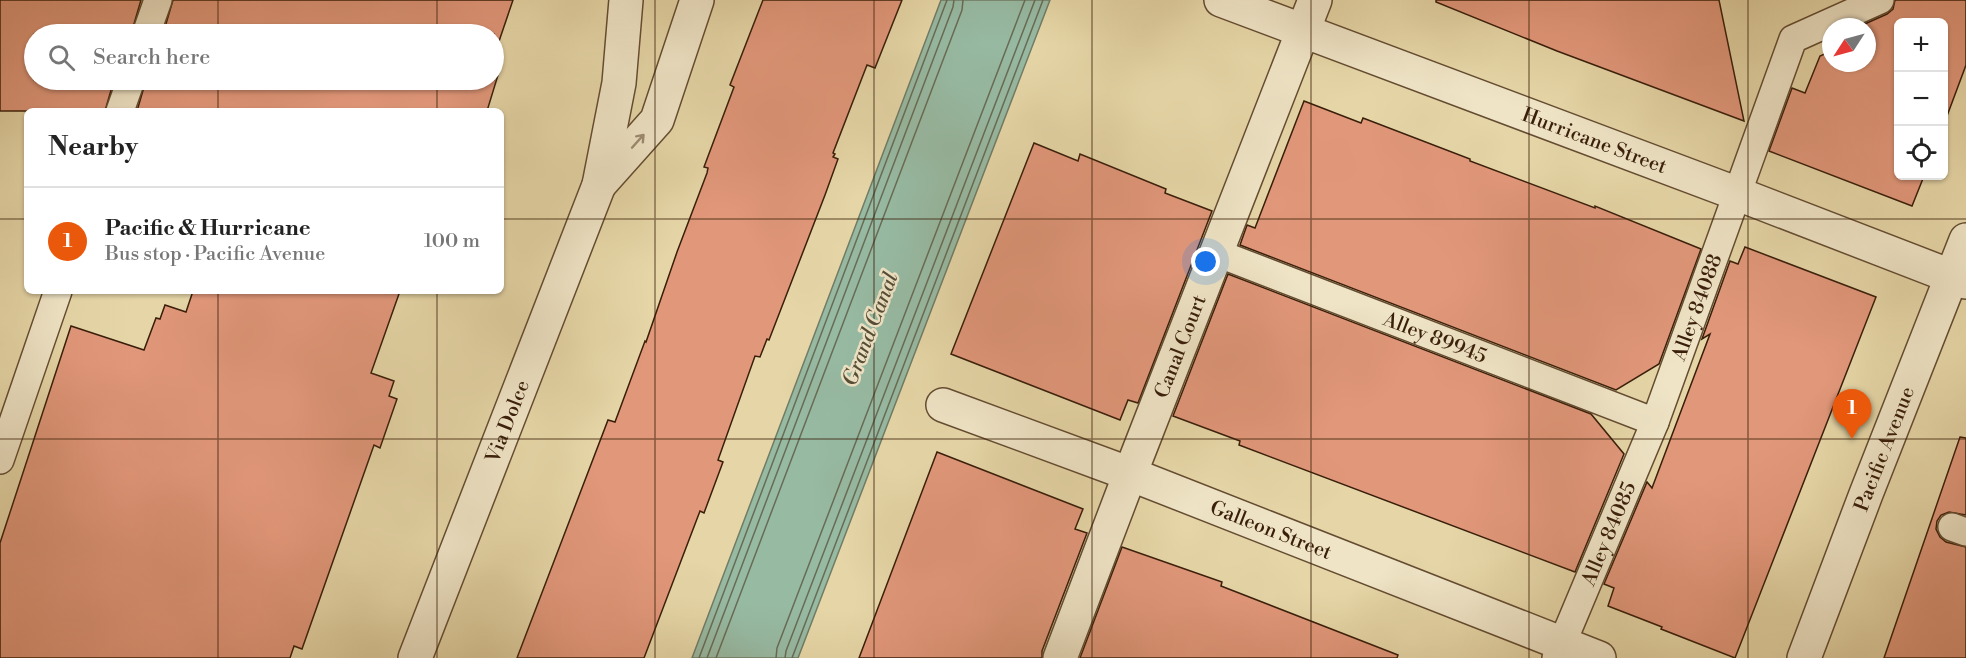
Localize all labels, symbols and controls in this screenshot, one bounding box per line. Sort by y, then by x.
north arrow [1822,18,1876,72]
map controls [1894,18,1948,180]
button: + [1894,18,1948,72]
search box [24,24,504,90]
icon: search [45,41,78,74]
text: Search here [93,44,210,71]
button: − [1894,72,1948,126]
street label: Hurricane Street [1518,103,1670,180]
button: locate [1894,126,1948,180]
text: Nearby [48,131,138,163]
one-way arrow [631,134,645,149]
text: Pacific & Hurricane [105,215,310,242]
text: 1 [63,229,72,254]
text: 100 m [424,229,480,254]
text: Bus stop · Pacific Avenue [105,242,325,267]
your location [1191,247,1220,276]
street label: Alley 84088 [1667,251,1728,365]
water label: Grand Canal [837,269,905,390]
street label: Canal Court [1150,292,1213,402]
street label: Alley 89945 [1379,307,1490,370]
street label: Via Dolce [481,377,536,468]
street label: Pacific Avenue [1850,383,1921,515]
pin: 1 [1832,390,1872,439]
street label: Alley 84085 [1576,478,1643,591]
street label: Galleon Street [1206,496,1335,566]

